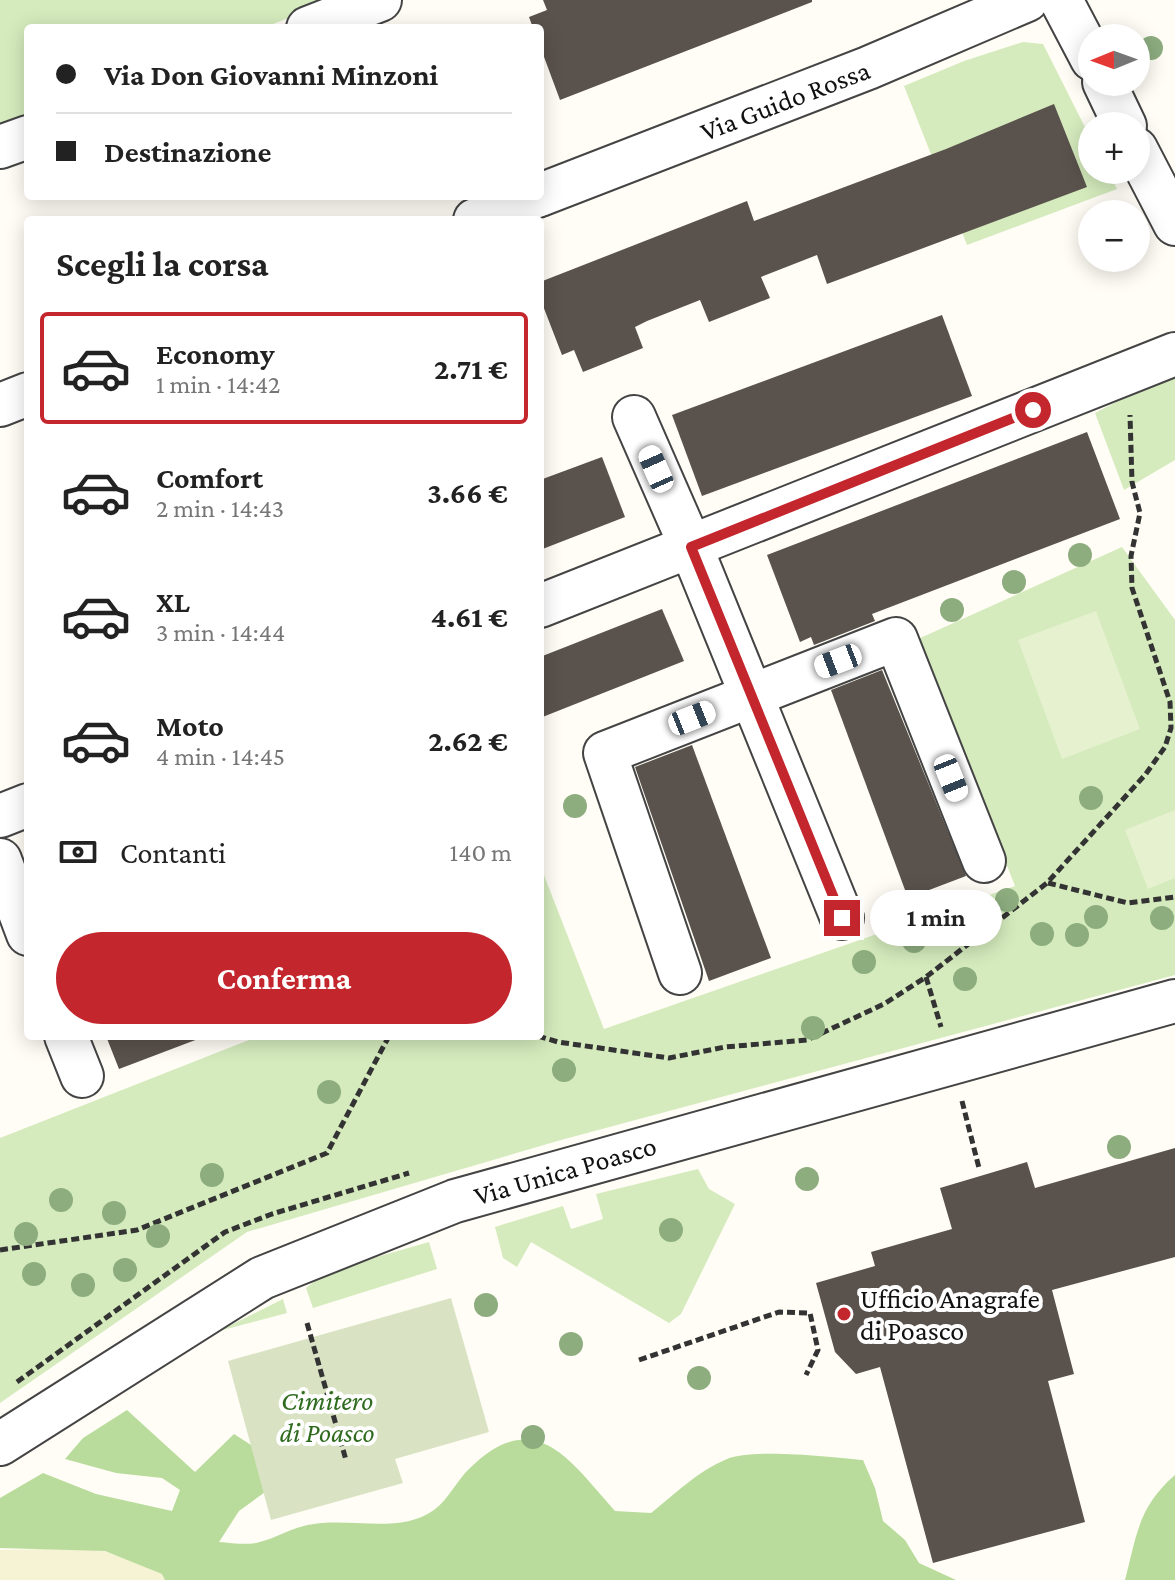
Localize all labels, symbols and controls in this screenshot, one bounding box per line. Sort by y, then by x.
north arrow [1078,24,1150,96]
map controls [1078,24,1150,272]
street label: Via Guido Rossa [696,54,874,147]
text: Via Don Giovanni Minzoni [104,58,438,91]
button: + [1078,112,1150,184]
text: Destinazione [104,135,271,168]
button: − [1078,200,1150,272]
text: Scegli la corsa [56,244,269,284]
icon: car [60,332,132,404]
text: Economy [156,337,275,370]
text: 2.71 € [434,352,508,385]
text: 1 min · 14:42 [156,370,280,399]
route start [1015,392,1051,428]
car [635,442,677,496]
icon: car [60,456,132,528]
text: Comfort [156,461,263,494]
text: 3.66 € [427,476,508,509]
text: 2 min · 14:43 [156,494,284,523]
icon: car [60,580,132,652]
text: XL [156,585,190,618]
text: 4.61 € [431,600,508,633]
text: 3 min · 14:44 [156,618,285,647]
car [811,641,865,681]
car [665,698,719,738]
icon: car [60,704,132,776]
text: Moto [156,709,224,742]
text: 2.62 € [428,724,508,757]
text: 4 min · 14:45 [156,742,285,771]
car [931,751,971,805]
icon: cash [56,830,100,874]
text: Contanti [120,836,226,869]
text: 140 m [450,838,512,867]
callout: 1 min [870,890,1002,946]
route end [824,900,860,936]
text: 1 min [906,903,966,932]
button: Conferma [56,932,512,1024]
street label: Via Unica Poasco [470,1130,660,1211]
place label: Ufficio Anagrafe di Poasco [860,1283,1040,1346]
marker: Ufficio Anagrafe di Poasco [835,1305,853,1323]
park label: Cimitero di Poasco [279,1385,375,1448]

